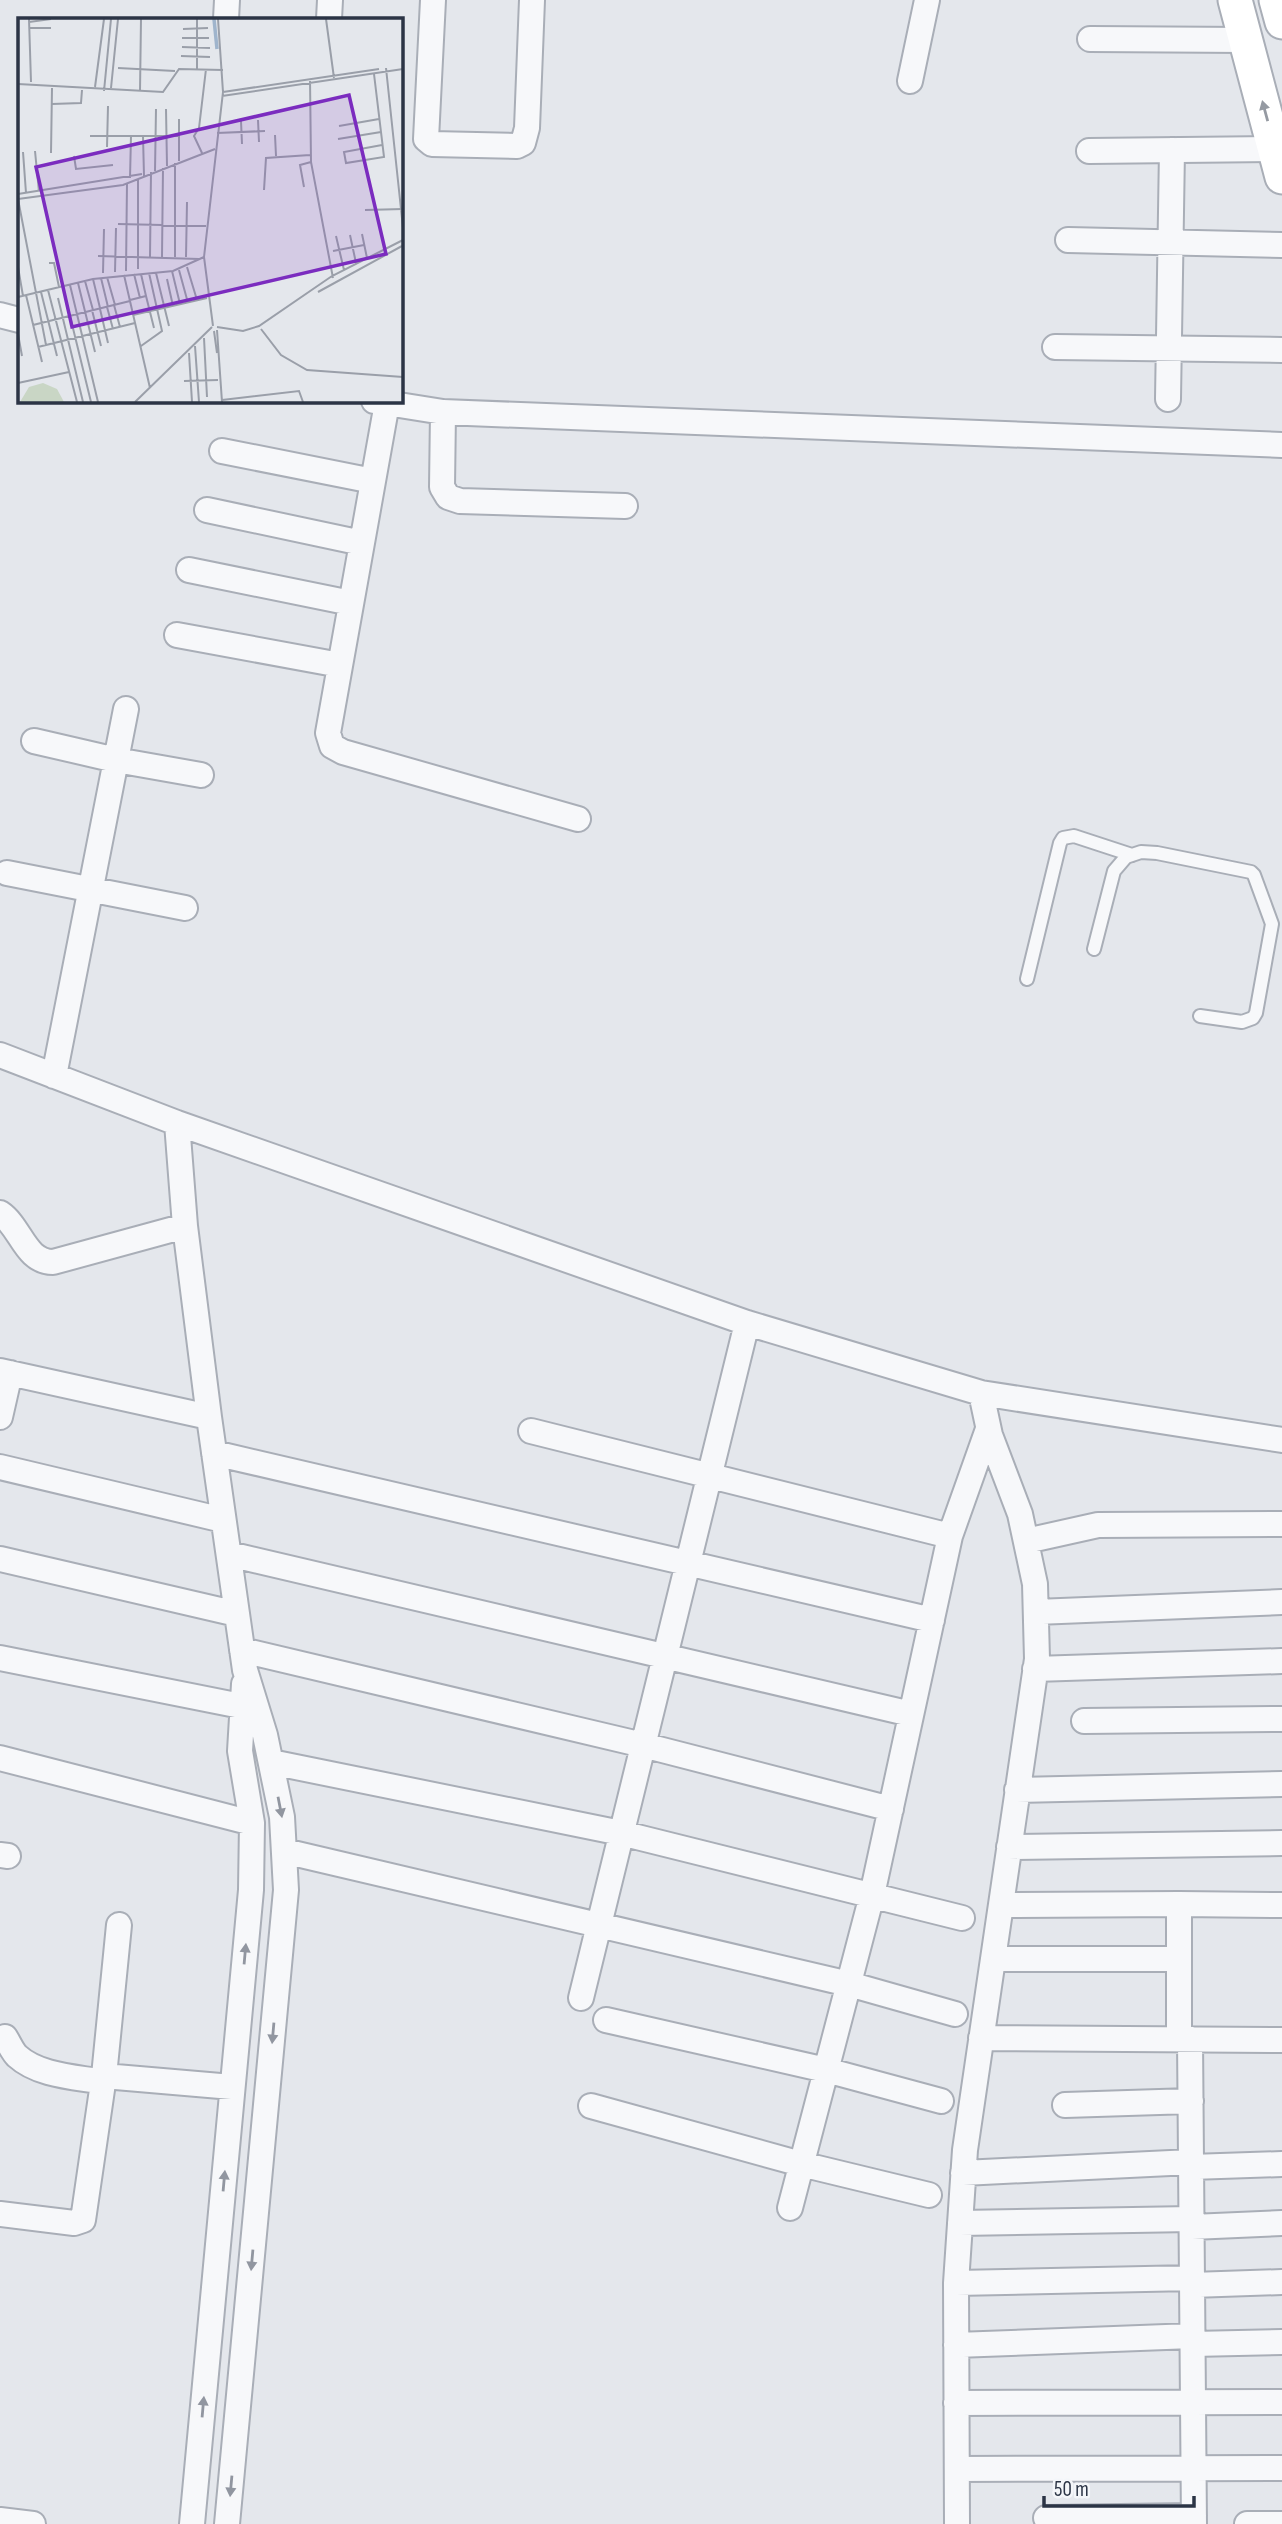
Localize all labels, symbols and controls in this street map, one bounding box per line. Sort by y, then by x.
inset map [18,18,402,402]
one-way arrow [1259,100,1269,121]
one-way arrow [275,1796,286,1818]
one-way arrow [240,1943,251,1965]
one-way arrow [267,2023,278,2045]
one-way arrow [219,2169,230,2191]
one-way arrow [246,2249,257,2271]
one-way arrow [198,2396,209,2418]
scale bar [1044,2464,1194,2508]
one-way arrow [225,2476,236,2498]
text: 50 m [1054,2477,1089,2502]

